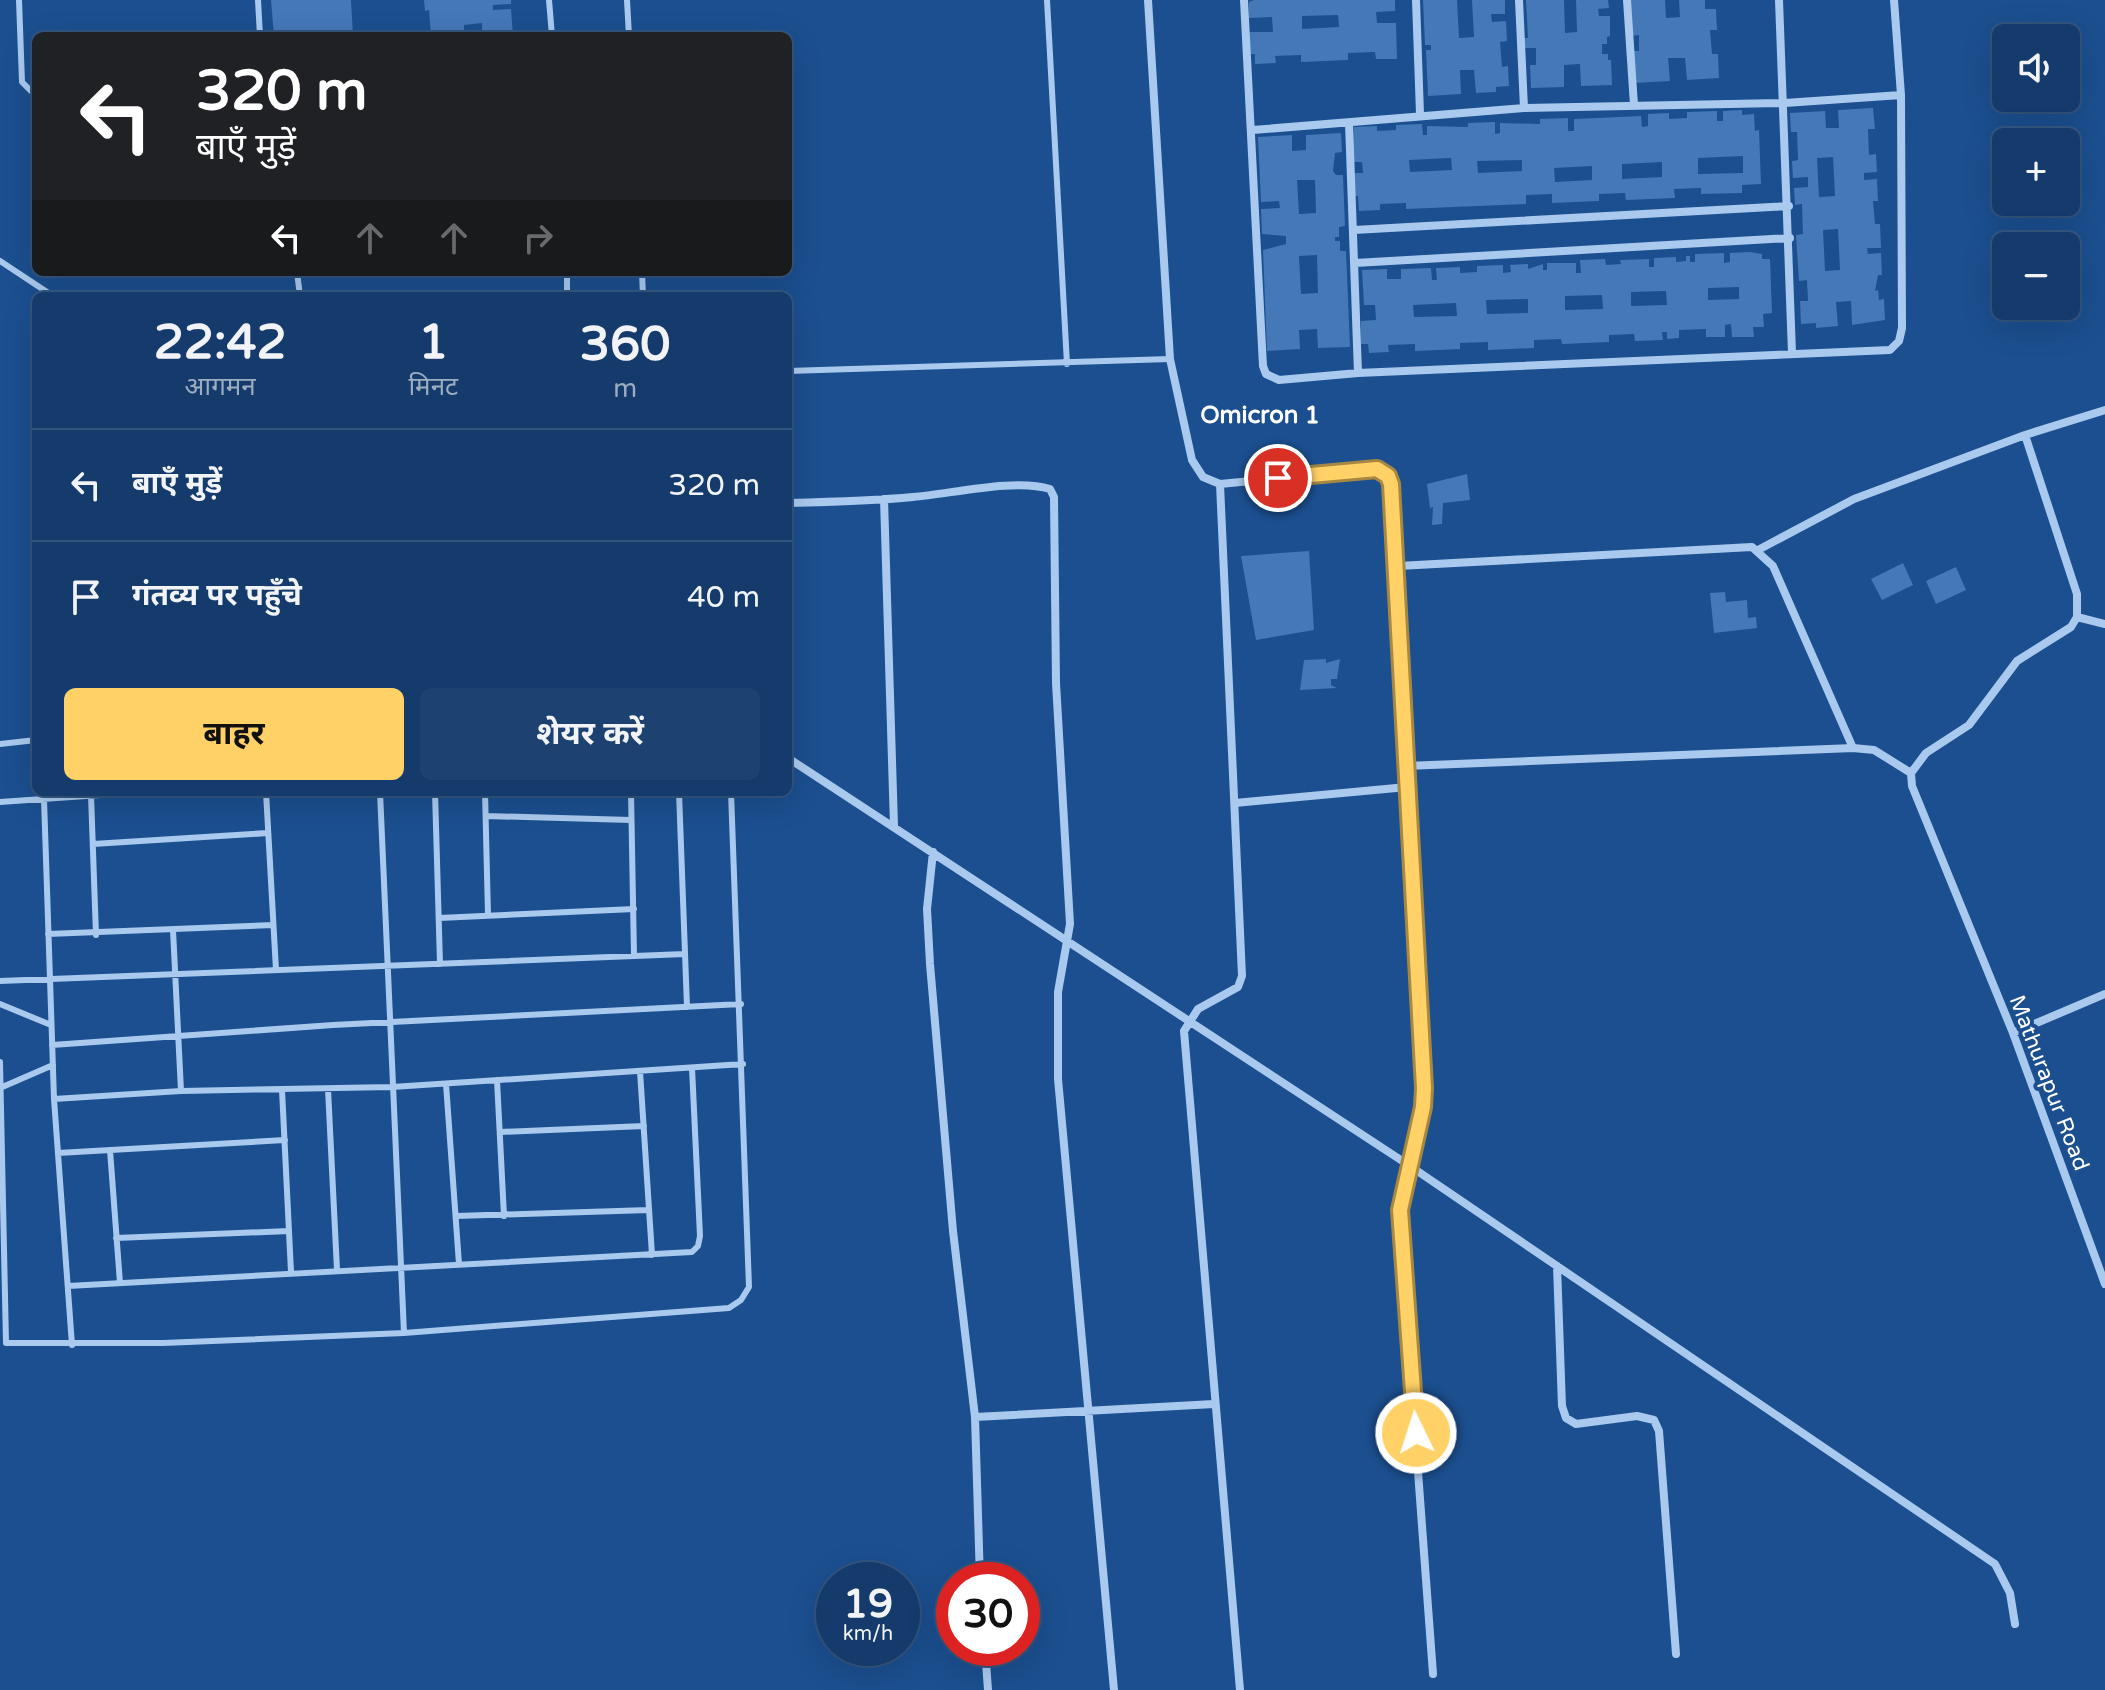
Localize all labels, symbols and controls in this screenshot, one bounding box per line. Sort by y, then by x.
map controls [1992,24,2080,320]
button: sound [1992,24,2080,112]
text: 320 m [196,58,367,125]
icon: left [64,64,168,168]
text: बाएँ मुड़ें [196,126,296,169]
button: + [1992,128,2080,216]
icon: left [264,216,308,260]
icon: ahead [348,216,392,260]
icon: ahead [432,216,476,260]
icon: right [516,216,560,260]
button: − [1992,232,2080,320]
text: 22:42 [154,314,287,372]
text: 1 [418,314,448,372]
text: 360 [580,316,670,374]
text: आगमन [185,371,256,402]
text: मिनट [408,371,458,402]
text: m [613,373,637,404]
district label: Omicron 1 [1200,401,1320,430]
pin [1244,444,1312,512]
icon: arrive [1256,456,1300,500]
icon: left [64,463,108,507]
text: बाएँ मुड़ें [132,465,222,502]
text: 320 m [668,467,760,504]
icon: arrive [64,575,108,619]
text: गंतव्य पर पहुँचे [132,577,302,614]
text: 40 m [687,579,760,616]
button: बाहर [64,688,404,780]
button: शेयर करें [420,688,760,780]
street label: Mathurapur Road [2004,992,2094,1174]
position arrow [1374,1391,1458,1475]
speed limit sign: 30 [936,1562,1040,1666]
text: 19 [843,1580,893,1628]
text: km/h [843,1622,893,1646]

